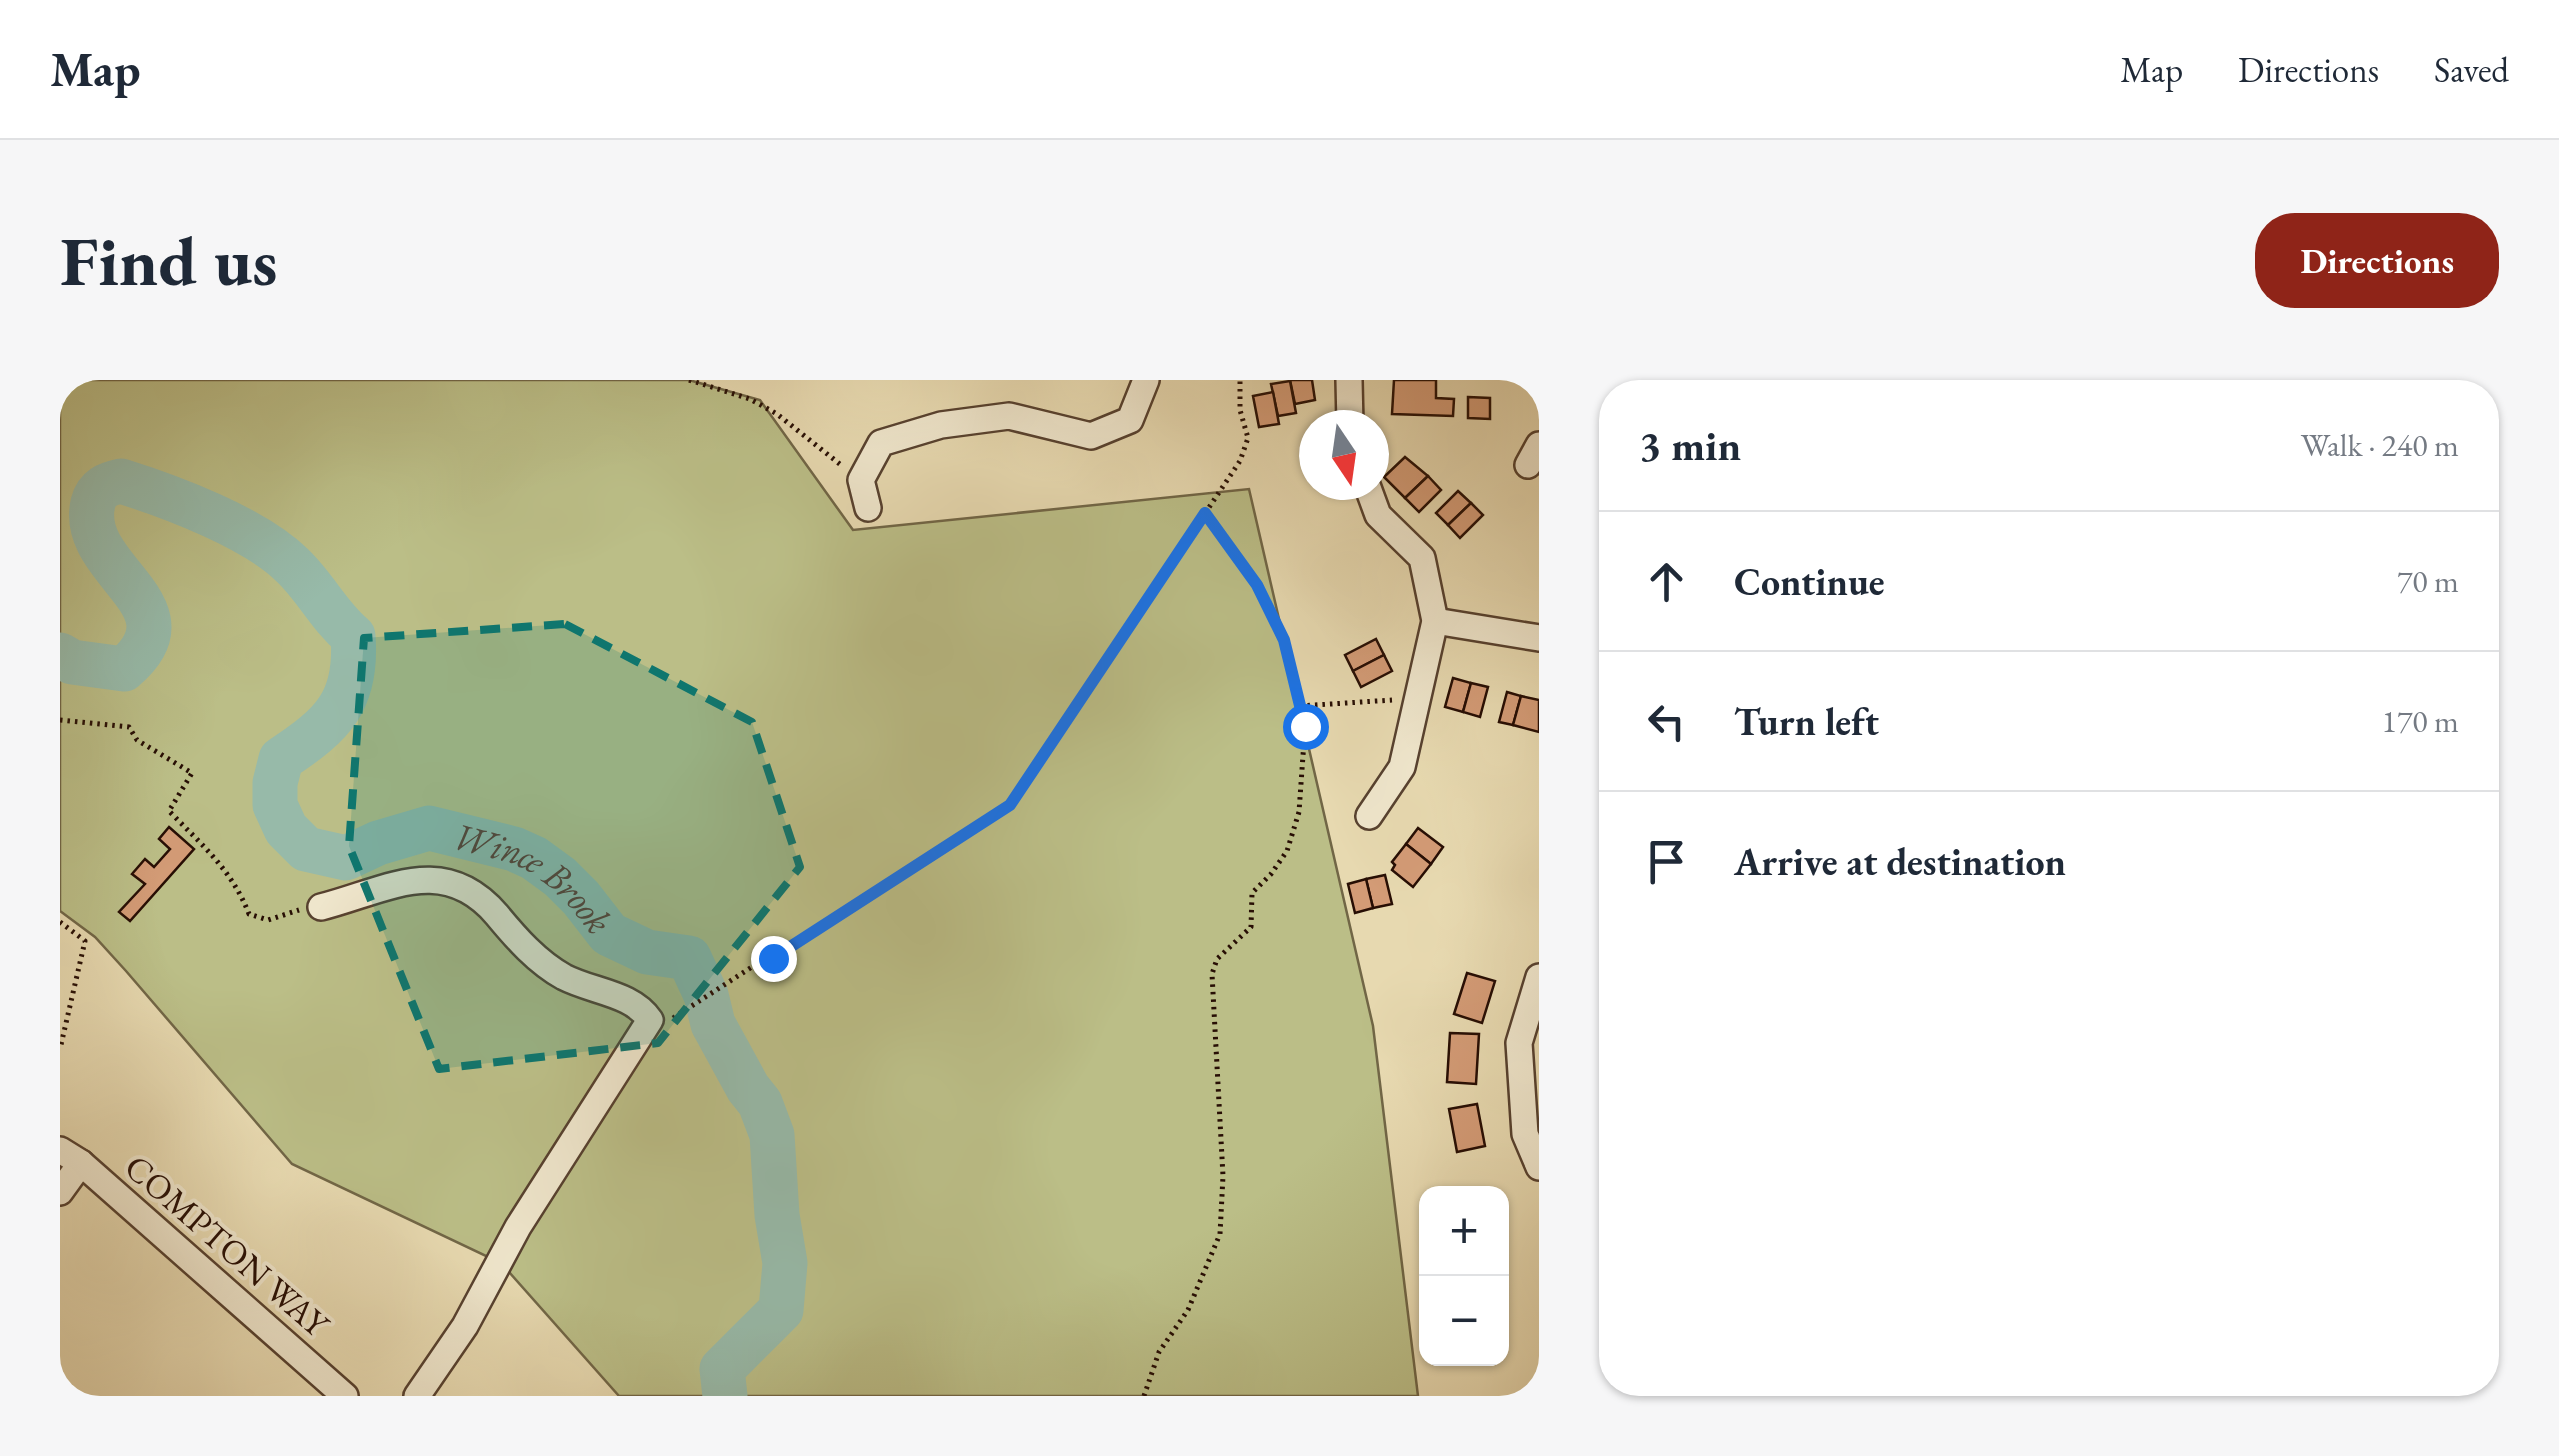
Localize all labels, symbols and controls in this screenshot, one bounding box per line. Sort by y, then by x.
text: Map [50,38,141,100]
text: Map [2120,47,2183,92]
text: Directions [2238,47,2379,92]
text: Saved [2434,47,2509,92]
button: Directions [2255,213,2499,308]
text: Find us [60,215,278,306]
north arrow [1299,410,1389,500]
text: 3 min [1639,418,1741,473]
text: Walk · 240 m [2301,424,2459,466]
icon: ahead [1639,554,1694,609]
text: Continue [1734,557,1885,606]
text: 70 m [2397,560,2459,602]
icon: left [1639,694,1694,749]
text: Turn left [1734,697,1879,746]
text: 170 m [2382,700,2459,742]
route start [1283,704,1329,750]
water label: Wince Brook [448,810,624,943]
icon: arrive [1639,834,1694,889]
text: Arrive at destination [1734,837,2066,886]
route end [751,936,797,982]
street label: COMPTON WAY [116,1144,340,1347]
map controls [1419,1186,1509,1366]
button: + [1419,1186,1509,1276]
button: − [1419,1276,1509,1366]

